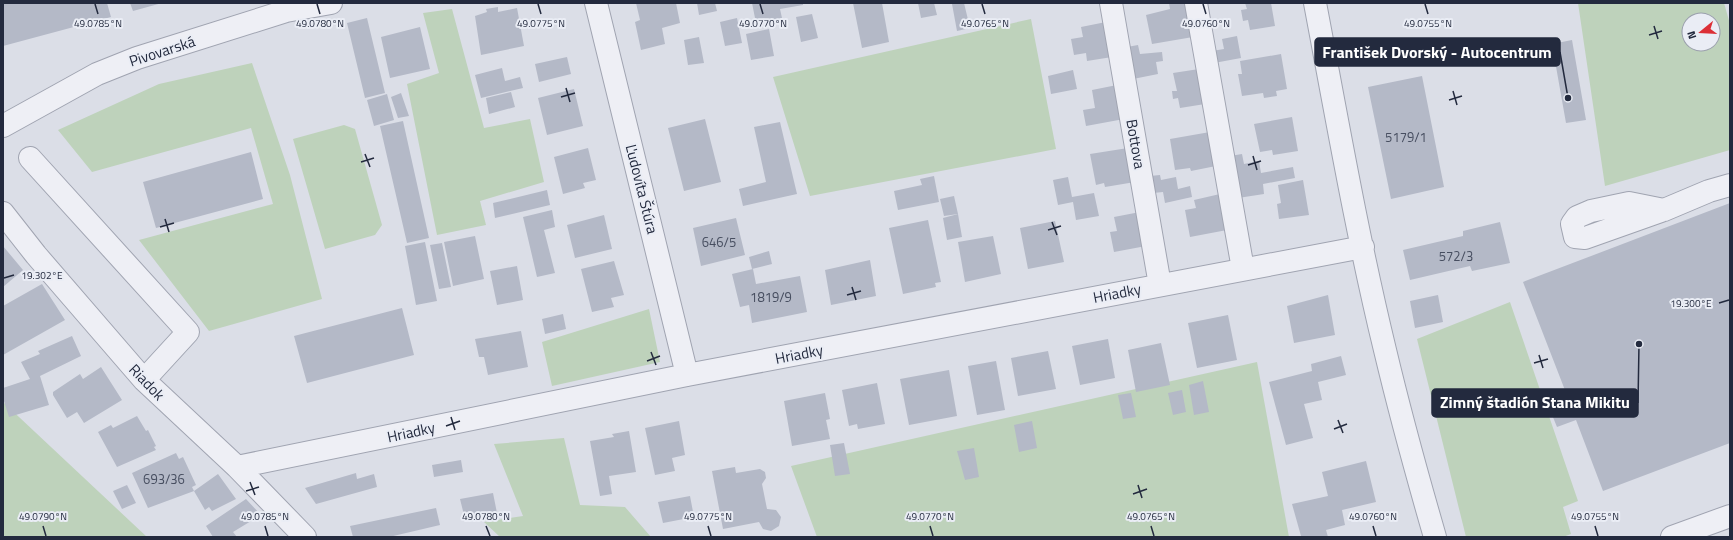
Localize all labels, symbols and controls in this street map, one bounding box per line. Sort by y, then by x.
north arrow [1681,12,1721,52]
text: 49.0785°N [74,16,122,31]
text: 49.0780°N [296,16,344,31]
text: 49.0775°N [517,16,565,31]
text: 49.0770°N [739,16,787,31]
text: 49.0765°N [961,16,1009,31]
text: 49.0760°N [1182,16,1230,31]
text: 49.0755°N [1404,16,1452,31]
street label: Pivovarská [126,29,199,73]
text: N [1683,29,1700,41]
callout: František Dvorský - Autocentrum [1315,38,1560,66]
text: František Dvorský - Autocentrum [1322,40,1552,64]
street label: Bottova [1120,117,1152,171]
house number: 5179/1 [1385,127,1427,147]
street label: Ľudovíta Štúra [620,142,664,237]
house number: 646/5 [702,232,736,252]
house number: 572/3 [1439,246,1473,266]
text: 19.302°E [21,268,63,283]
street label: Hriadky [1091,277,1143,309]
house number: 1819/9 [750,287,792,307]
text: 19.300°E [1670,296,1712,311]
street label: Hriadky [773,338,825,370]
street label: Riadok [124,359,170,405]
callout: Zimný štadión Stana Mikitu [1432,389,1638,417]
text: Zimný štadión Stana Mikitu [1440,390,1630,414]
street label: Hriadky [385,416,437,448]
house number: 693/36 [143,469,185,489]
text: 49.0790°N [19,509,67,524]
text: 49.0785°N [241,509,289,524]
text: 49.0780°N [462,509,510,524]
text: 49.0775°N [684,509,732,524]
text: 49.0770°N [906,509,954,524]
text: 49.0765°N [1127,509,1175,524]
text: 49.0760°N [1349,509,1397,524]
text: 49.0755°N [1571,509,1619,524]

